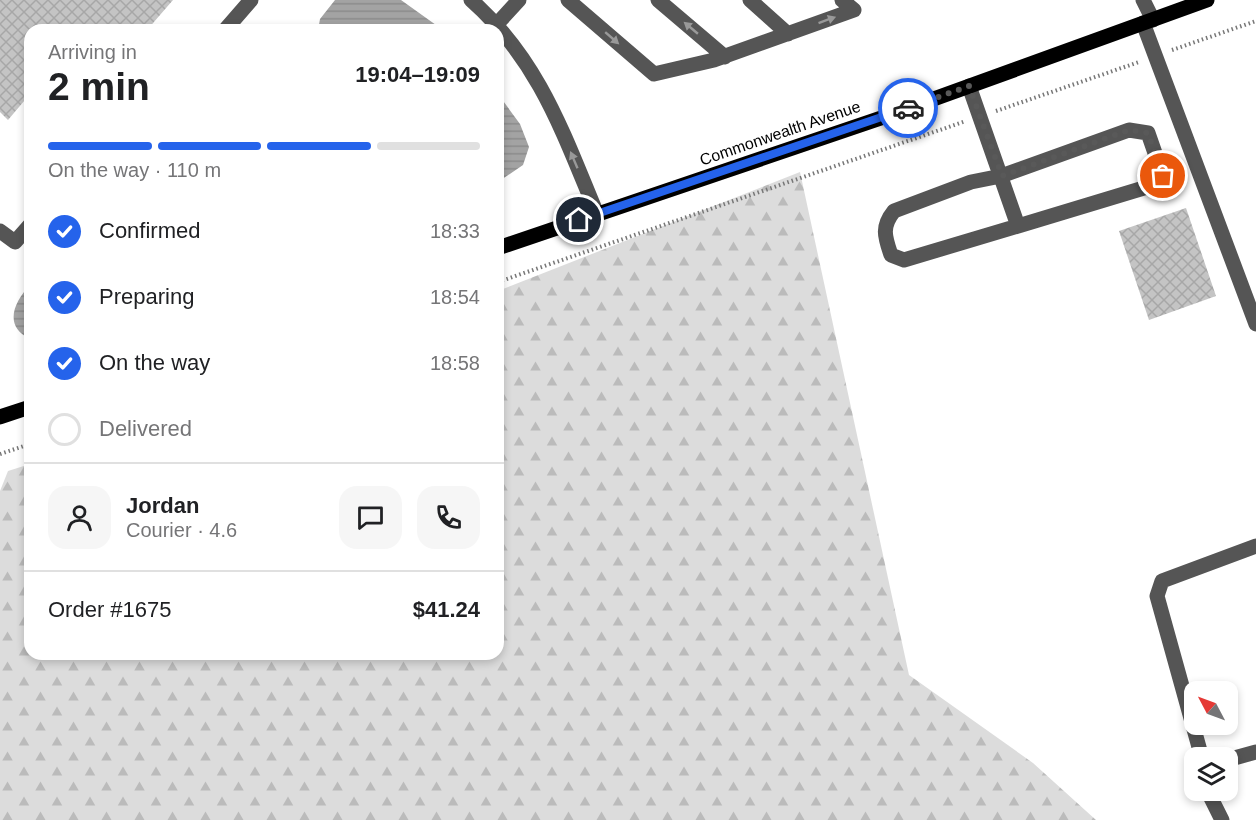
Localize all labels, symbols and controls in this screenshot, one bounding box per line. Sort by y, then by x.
one-way arrow [818,14,836,24]
one-way arrow [683,22,699,35]
one-way arrow [604,31,619,44]
text: Arriving in [48,41,137,63]
text: 19:04–19:09 [355,62,480,87]
text: 2 min [48,65,150,108]
courier [878,78,938,138]
icon: car [892,92,925,125]
street label: Commonwealth Avenue [697,97,863,168]
pin [1137,150,1188,201]
one-way arrow [569,151,579,169]
text: On the way · 110 m [48,159,221,181]
icon: bag [1146,159,1179,192]
pin [553,194,604,245]
icon: home [562,203,595,236]
icon: check [48,215,81,248]
text: Confirmed [99,218,200,243]
text: 18:33 [430,220,480,242]
icon: check [48,281,81,314]
text: Preparing [99,284,194,309]
text: 18:54 [430,286,480,308]
icon: check [48,347,81,380]
text: On the way [99,350,210,375]
text: 18:58 [430,352,480,374]
text: Delivered [99,416,192,441]
button: person [48,486,111,549]
button: chat [339,486,402,549]
button: phone [417,486,480,549]
text: Jordan [126,493,199,518]
text: Courier · 4.6 [126,519,237,541]
text: Order #1675 [48,597,172,622]
text: $41.24 [413,597,480,622]
north arrow [1184,681,1238,735]
map controls [1184,681,1238,801]
button: layers [1184,747,1238,801]

